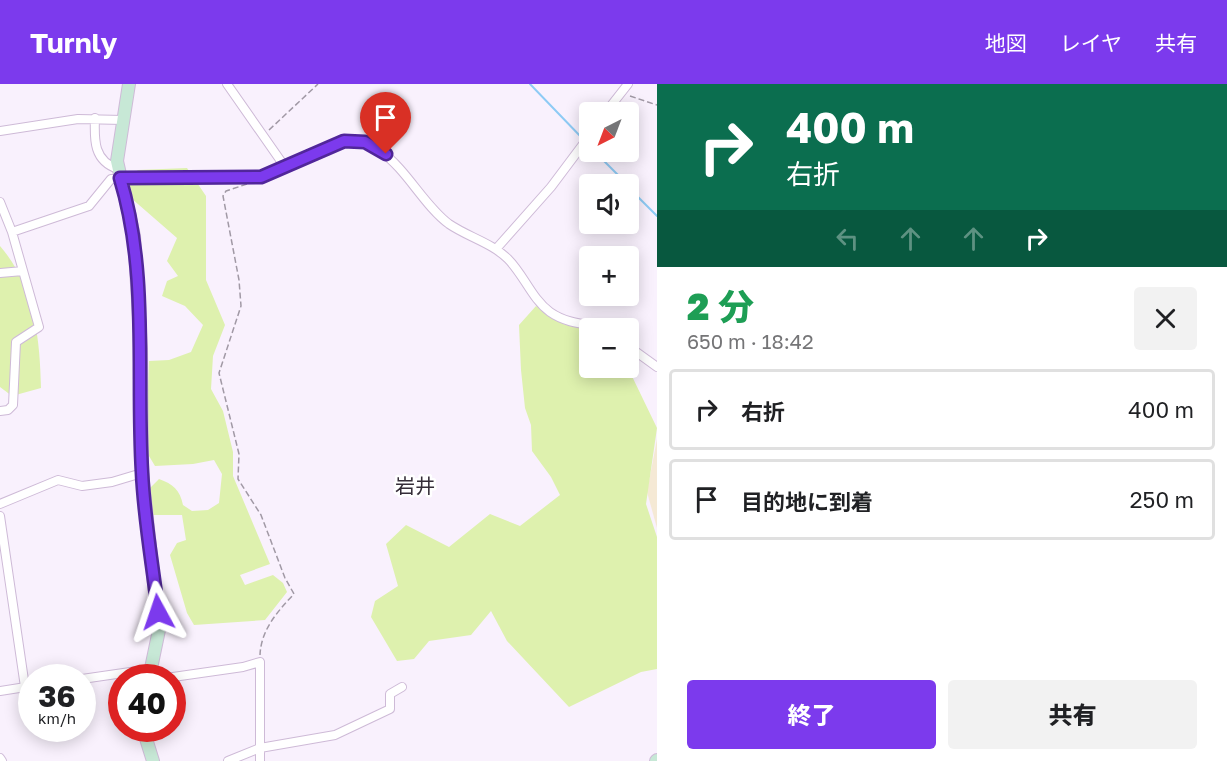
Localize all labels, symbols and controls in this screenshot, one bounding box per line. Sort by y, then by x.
text: Turnly [30,26,117,59]
text: 地図 [985,30,1027,56]
text: レイヤ [1060,30,1122,56]
text: 共有 [1155,30,1197,56]
pin [360,92,411,154]
icon: arrive [369,101,402,134]
north arrow [579,102,639,162]
map controls [579,102,639,378]
text: 400 m [786,102,914,152]
icon: right [687,108,765,186]
text: 右折 [786,158,840,190]
button: sound [579,174,639,234]
icon: left [831,222,864,255]
icon: ahead [894,222,927,255]
icon: ahead [957,222,990,255]
icon: right [1020,222,1053,255]
button: + [579,246,639,306]
text: 2 分 [687,285,754,328]
button: close [1134,287,1197,350]
button: − [579,318,639,378]
text: 650 m · 18:42 [687,329,814,353]
icon: right [690,393,723,426]
text: 400 m [1128,396,1194,423]
text: 右折 [741,398,785,425]
district label: 岩井 [395,473,435,497]
icon: arrive [690,483,723,516]
text: 250 m [1130,486,1194,513]
text: 目的地に到着 [741,488,873,515]
position arrow [126,580,190,644]
speed limit sign: 40 [108,664,186,742]
text: 36 [38,678,76,714]
button: 終了 [687,680,936,749]
button: 共有 [948,680,1197,749]
text: km/h [38,709,76,727]

